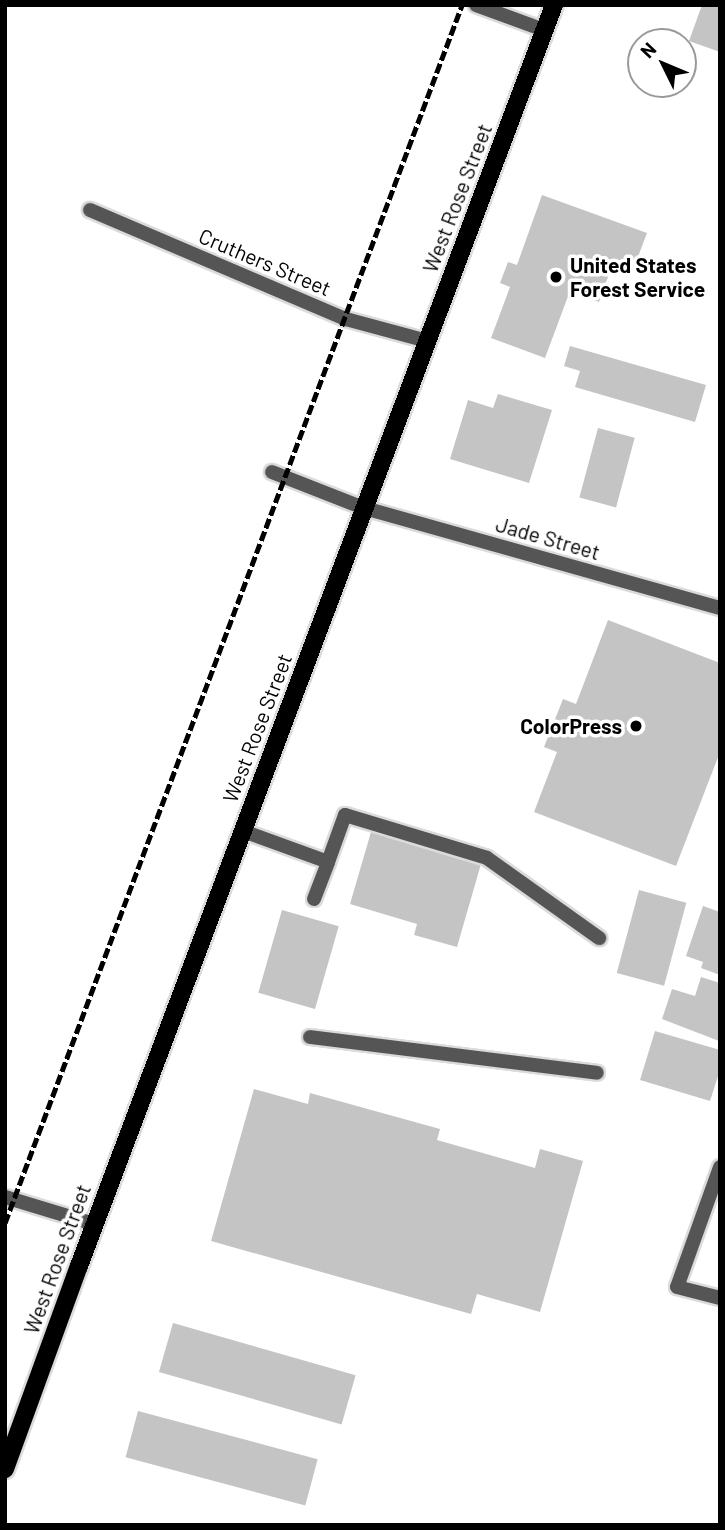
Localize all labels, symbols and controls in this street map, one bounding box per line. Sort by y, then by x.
north arrow [627,28,697,98]
text: N [635,37,660,62]
street label: West Rose Street [417,120,497,276]
street label: Cruthers Street [195,223,335,301]
place label: United States Forest Service [570,252,705,302]
marker: United States Forest Service [548,269,564,285]
street label: Jade Street [493,511,603,565]
street label: West Rose Street [217,650,297,806]
place label: ColorPress [520,713,622,739]
marker: ColorPress [628,718,644,734]
street label: West Rose Street [18,1181,96,1337]

